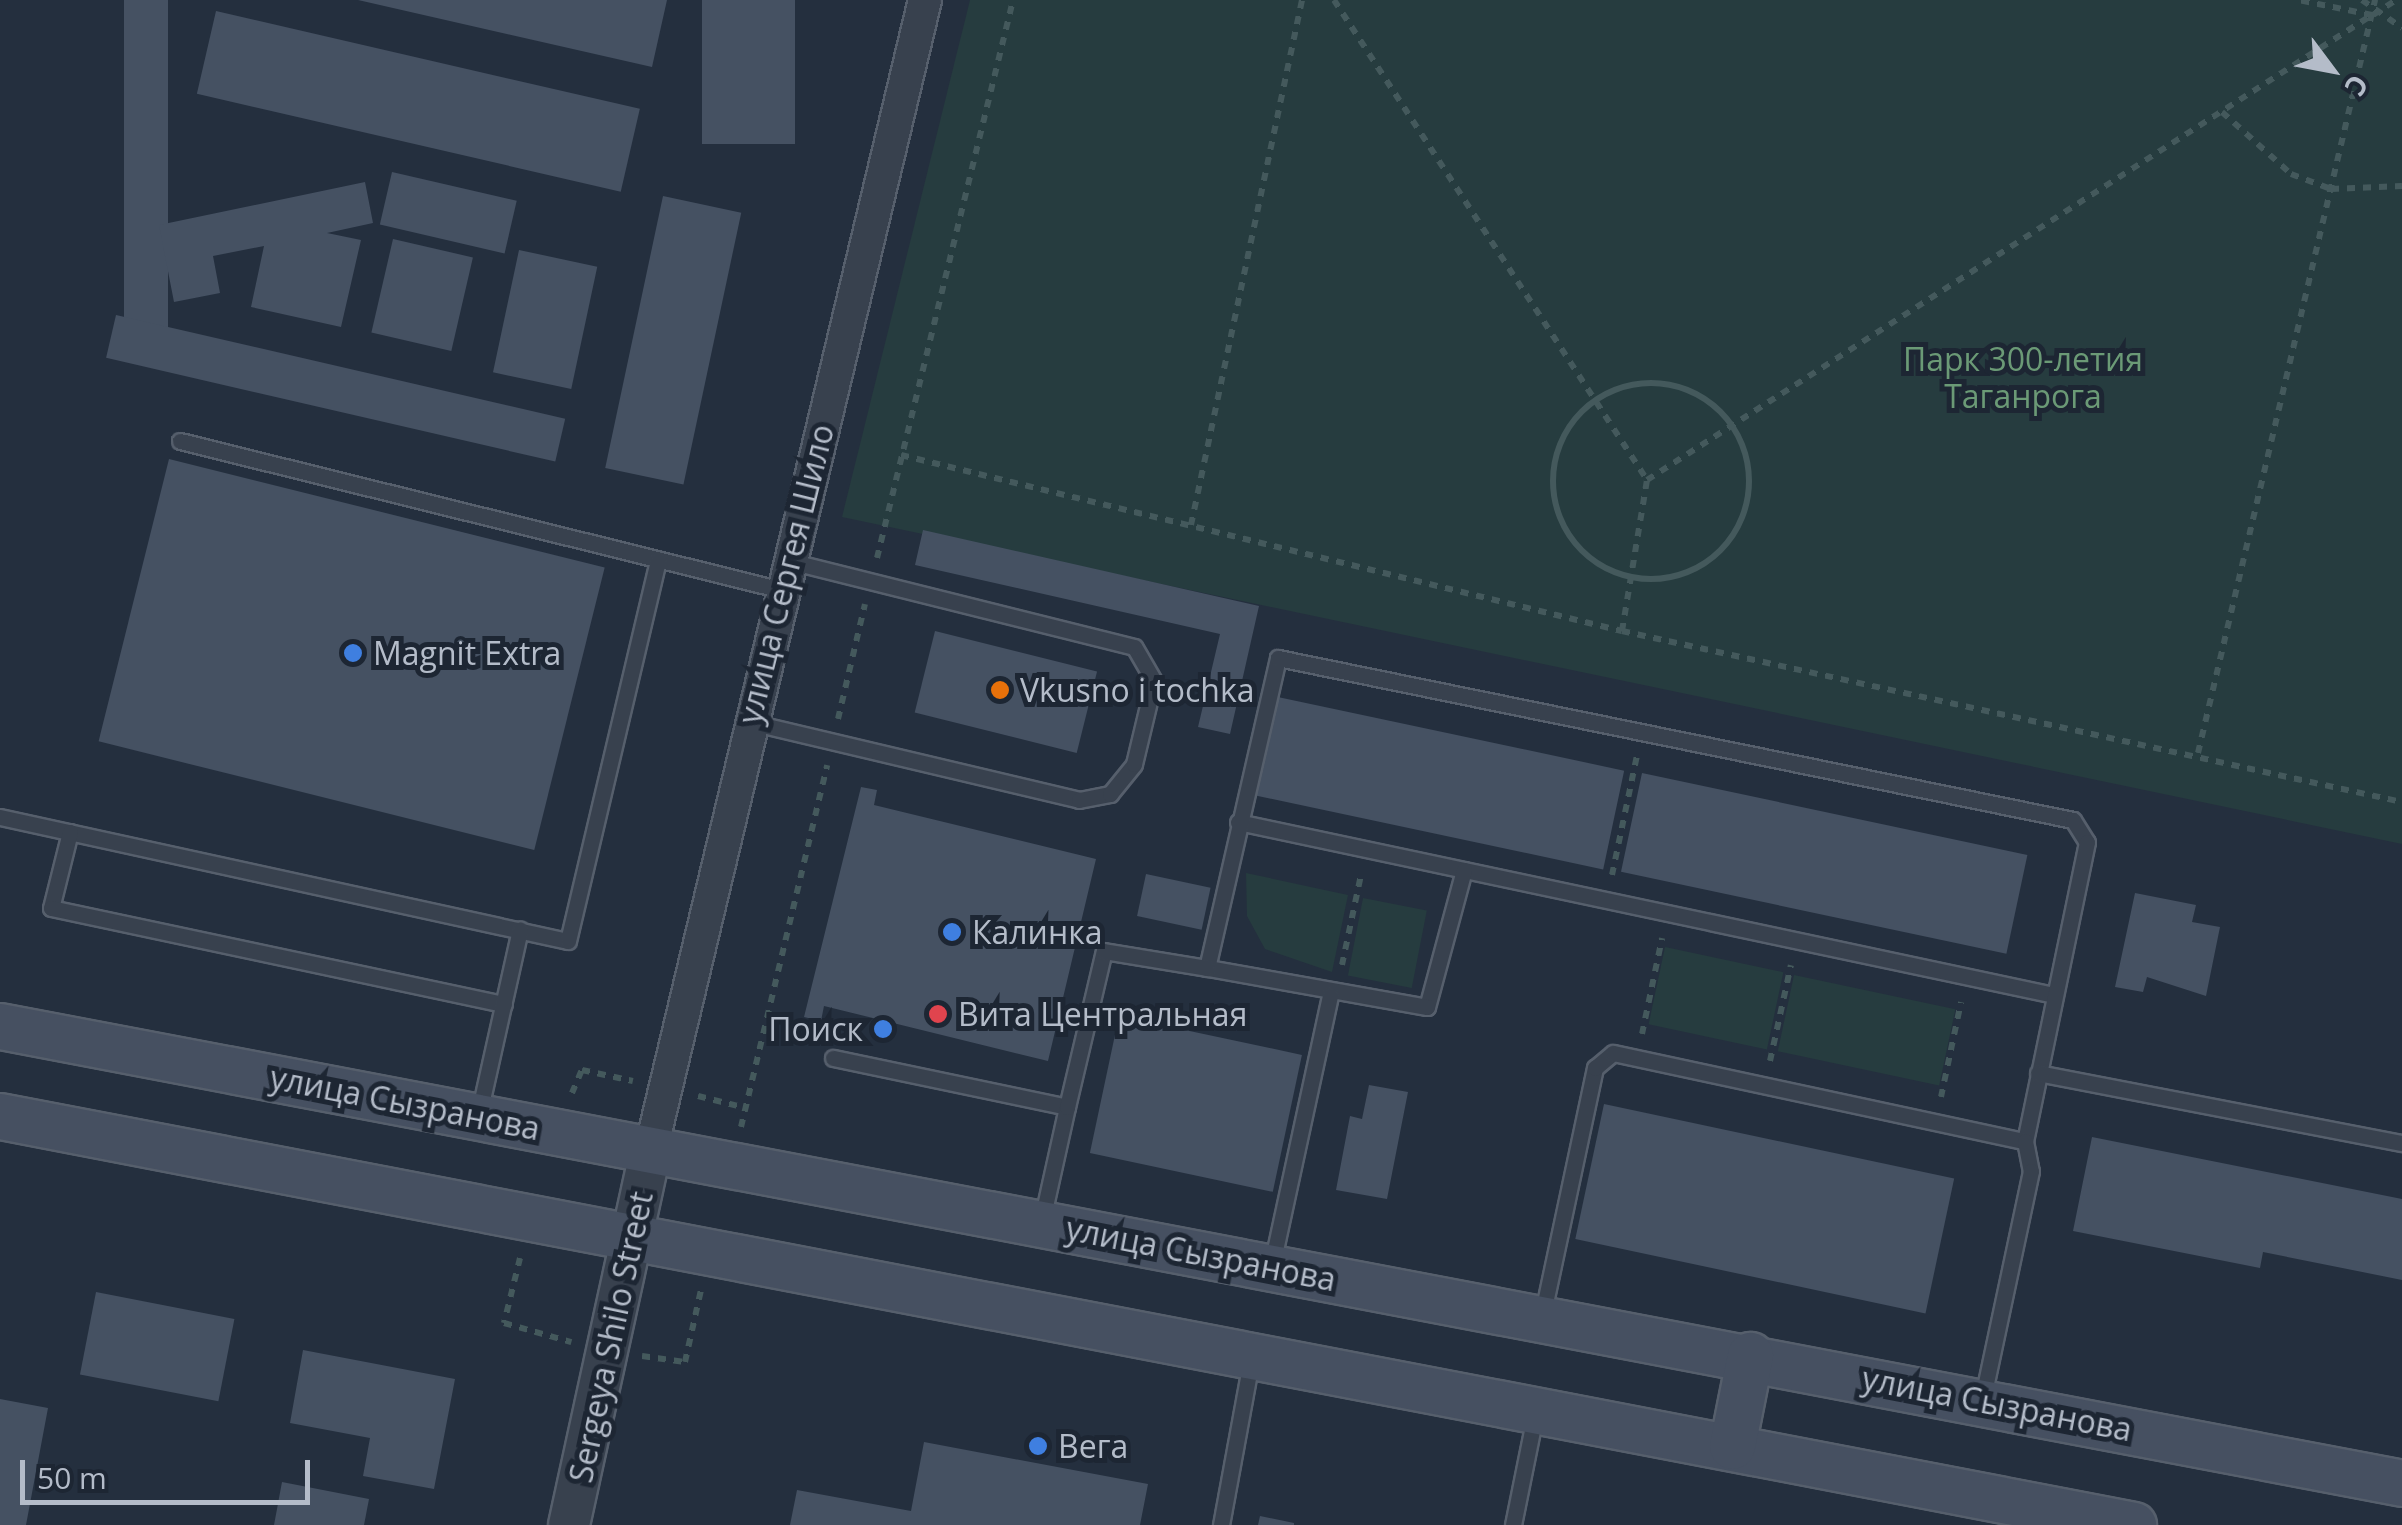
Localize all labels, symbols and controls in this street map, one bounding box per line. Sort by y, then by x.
north arrow [2282,20,2382,120]
text: С [2337,68,2378,104]
park label: Парк 300-летия Таганрога [1903,341,2143,416]
street label: улица Сергея Шило [730,420,842,728]
place label: Magnit Extra [373,634,561,672]
marker: Magnit Extra [342,642,364,664]
place label: Vkusno i tochka [1020,671,1255,709]
marker: Vkusno i tochka [989,679,1011,701]
place label: Калинка [972,913,1103,951]
marker: Калинка [941,921,963,943]
place label: Вита Центральная [958,995,1247,1033]
marker: Вита Центральная [927,1003,949,1025]
place label: Поиск [768,1010,863,1048]
marker: Поиск [872,1018,894,1040]
street label: улица Сызранова [267,1058,543,1148]
street label: Sergeya Shilo Street [561,1188,661,1486]
street label: улица Сызранова [1063,1209,1339,1299]
street label: улица Сызранова [1859,1359,2135,1449]
place label: Вега [1058,1427,1128,1465]
marker: Вега [1027,1435,1049,1457]
scale bar [25,1440,315,1502]
text: 50 m [37,1457,107,1498]

